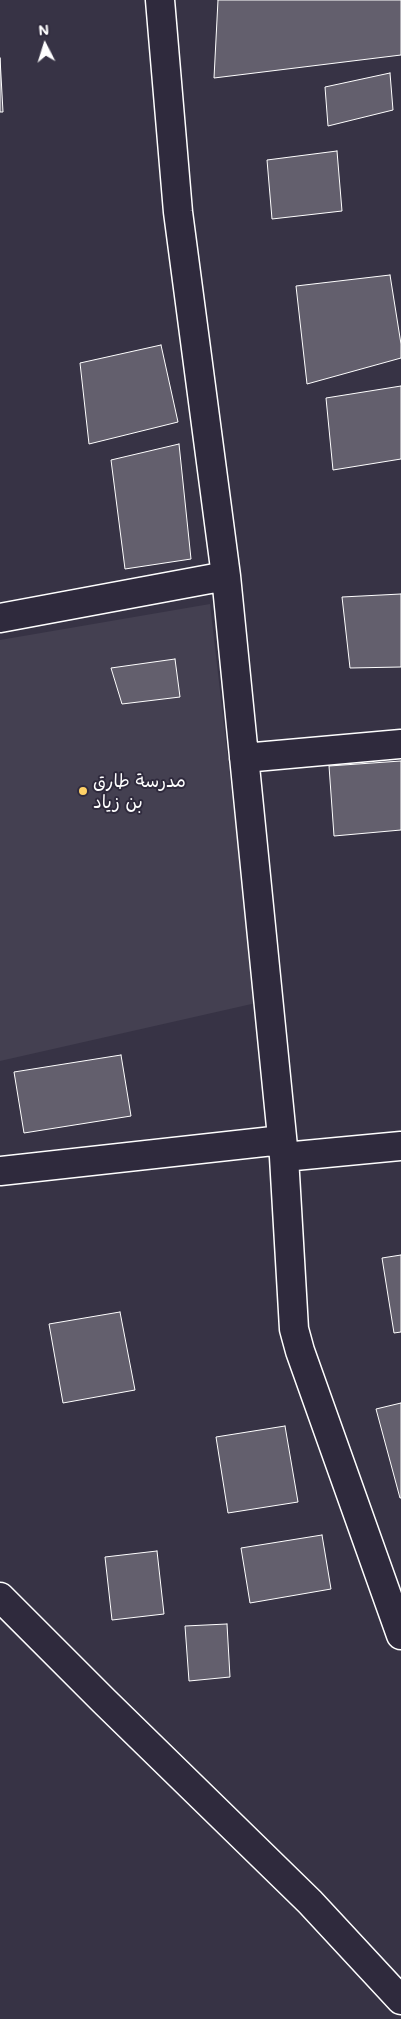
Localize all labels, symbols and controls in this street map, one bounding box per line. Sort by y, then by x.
north arrow [20,20,70,70]
text: N [38,20,50,39]
place label: مدرسة طارق بن زياد [93,770,186,812]
marker: مدرسة طارق بن زياد [77,785,89,797]

